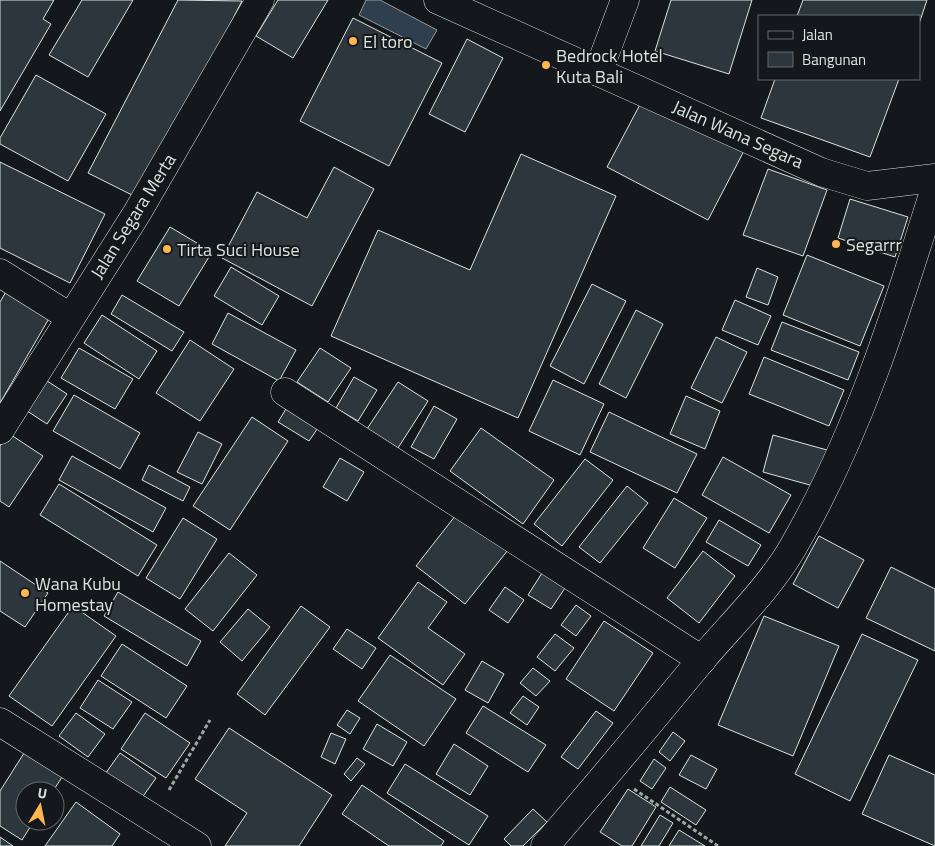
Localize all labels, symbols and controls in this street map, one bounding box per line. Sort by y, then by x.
legend [758,15,920,80]
text: Jalan [802,23,833,46]
place label: El toro [363,28,412,55]
marker: El toro [347,35,359,47]
place label: Bedrock Hotel Kuta Bali [556,42,663,90]
text: Bangunan [802,48,866,71]
marker: Bedrock Hotel Kuta Bali [540,59,552,71]
street label: Jalan Wana Segara [668,93,808,175]
street label: Jalan Segara Merta [84,148,182,284]
place label: Segarrr [846,231,902,258]
place label: Tirta Suci House [177,236,300,263]
marker: Segarrr [830,238,842,250]
marker: Tirta Suci House [161,243,173,255]
place label: Wana Kubu Homestay [35,570,121,618]
marker: Wana Kubu Homestay [19,587,31,599]
north arrow [15,781,65,831]
text: U [36,782,49,804]

